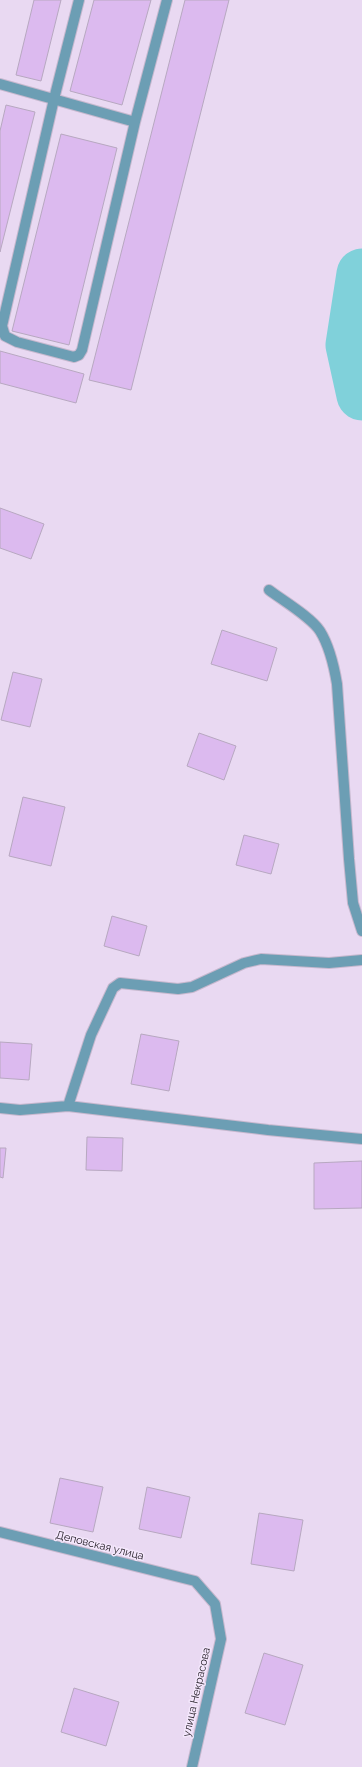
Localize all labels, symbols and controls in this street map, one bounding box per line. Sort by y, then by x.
street label: Деповская улица [54,1528,145,1563]
street label: улица Некрасова [180,1646,213,1738]

